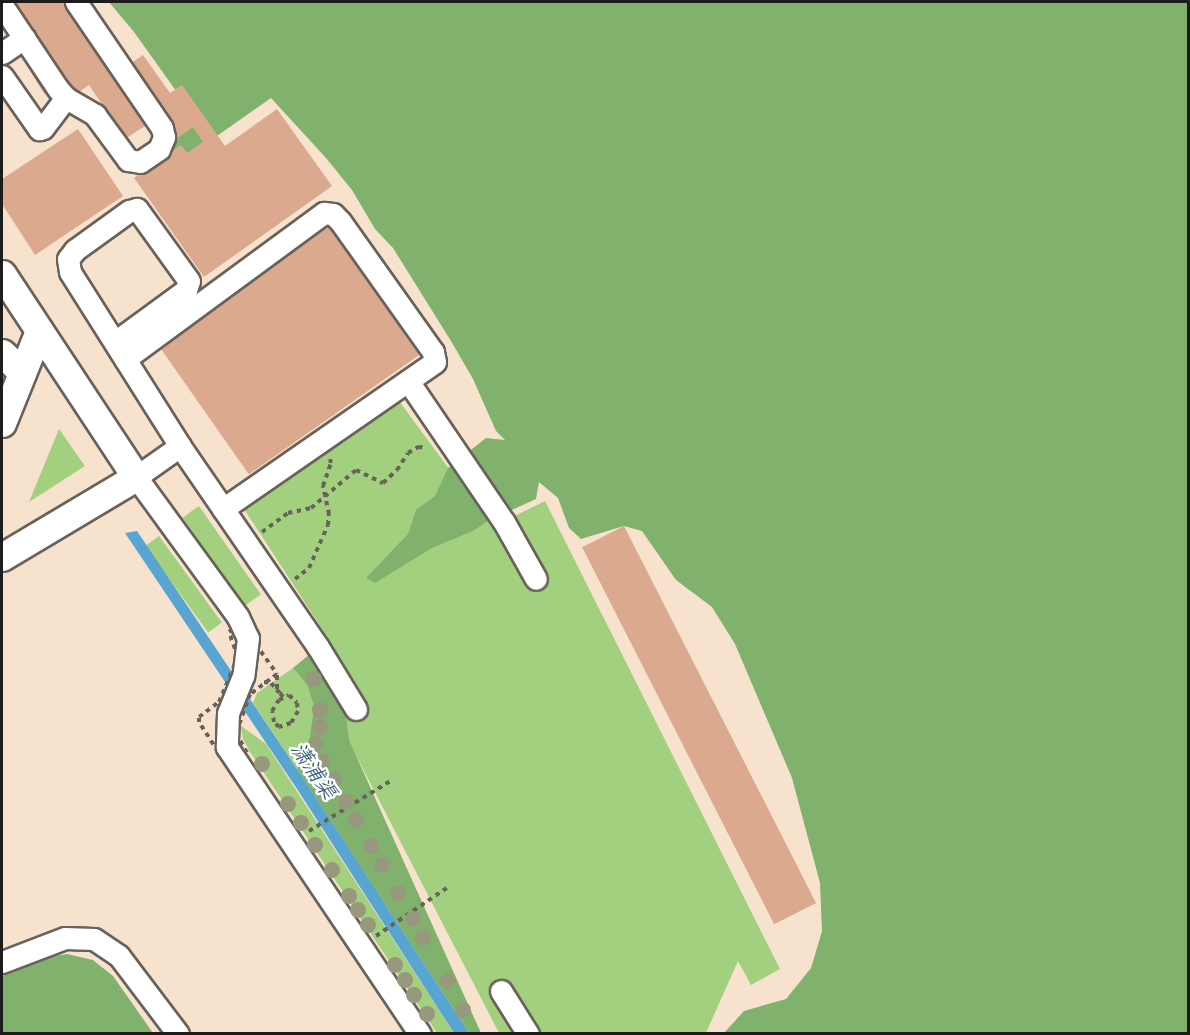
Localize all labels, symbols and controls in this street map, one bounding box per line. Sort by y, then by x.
water label: 潇浦渠 [285,738,341,804]

